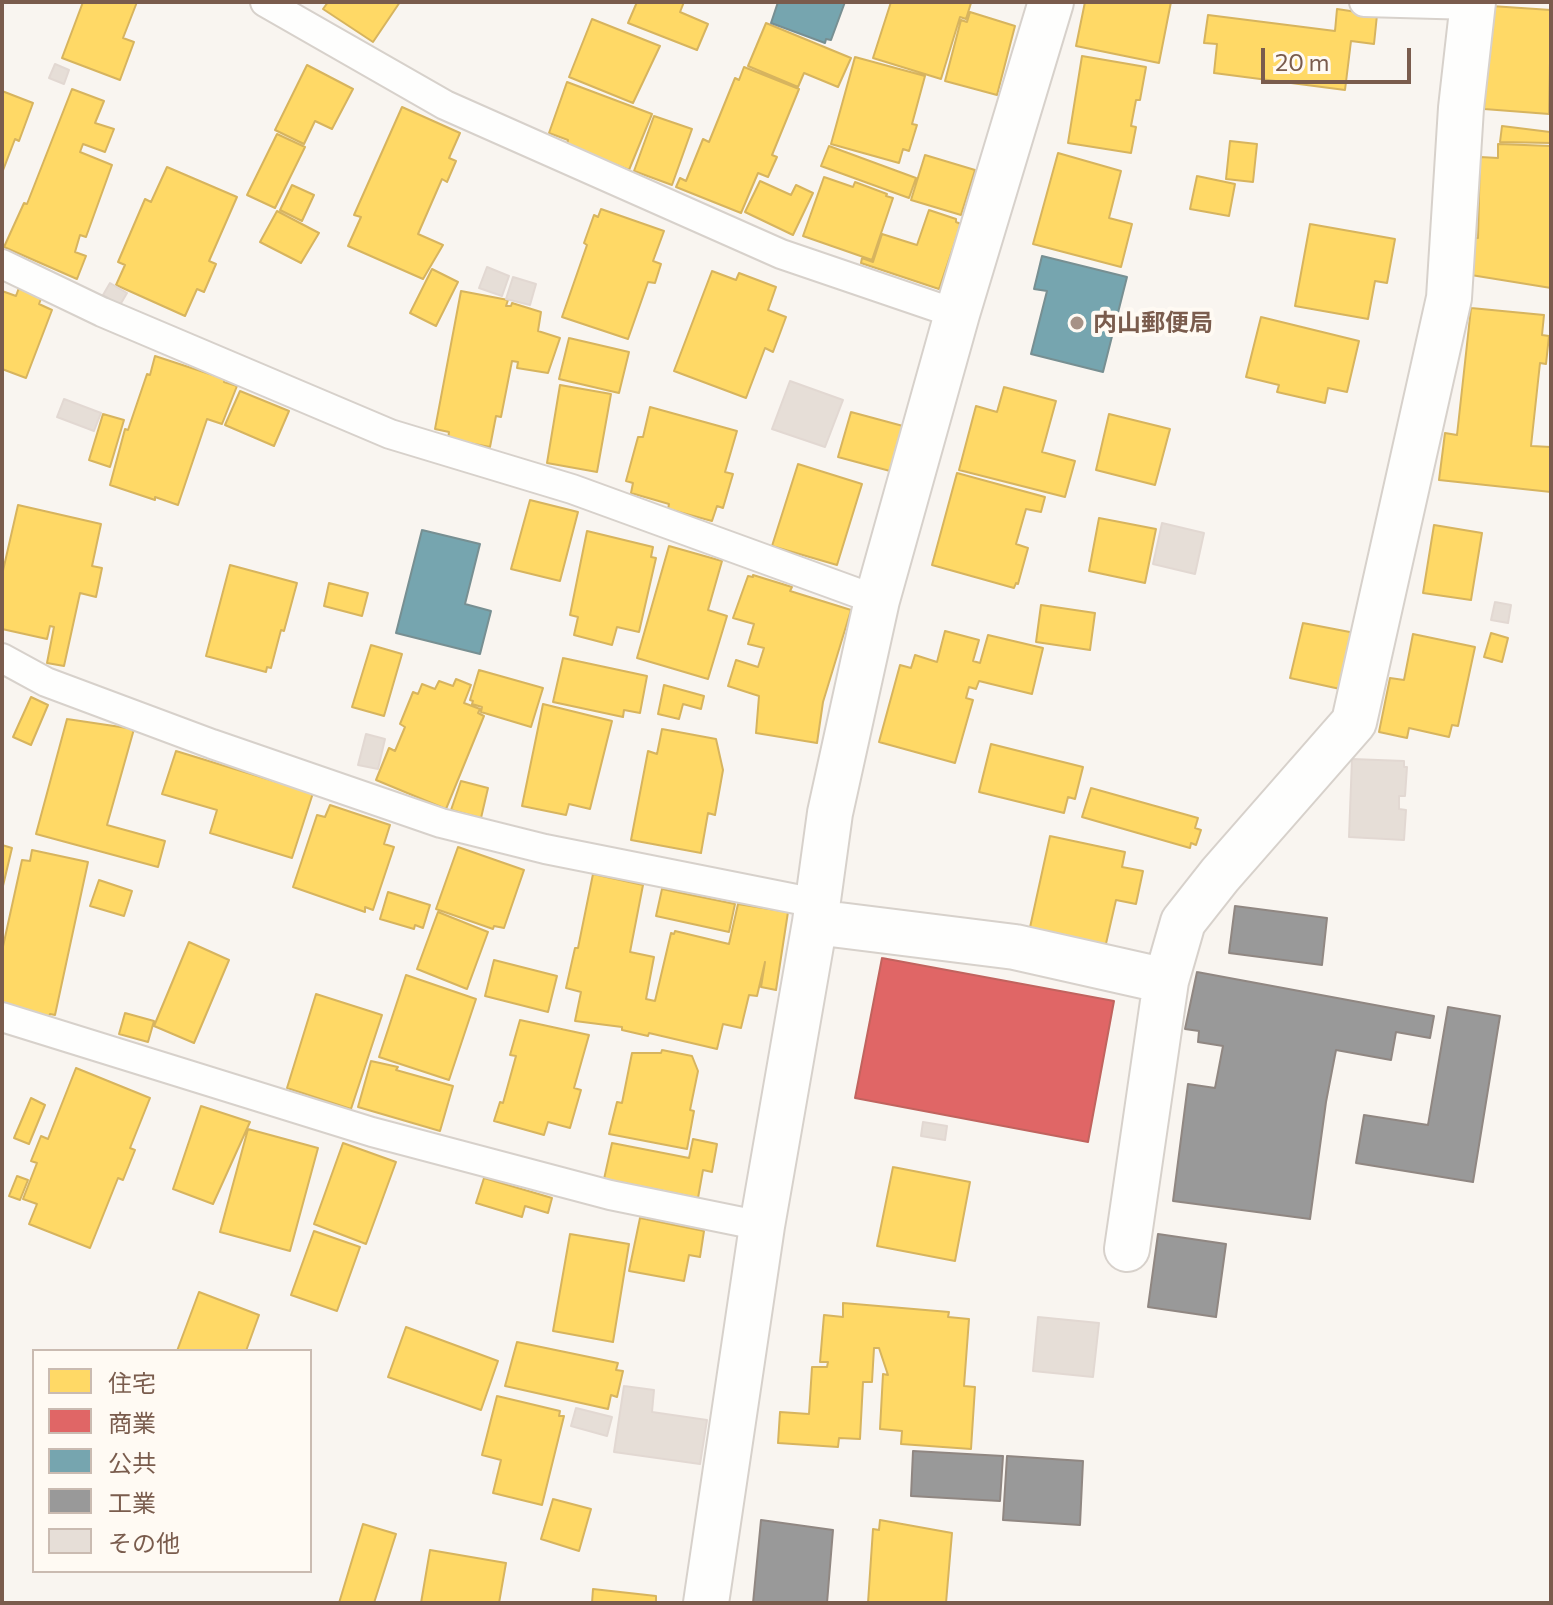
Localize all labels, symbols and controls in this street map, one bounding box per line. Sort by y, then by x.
scale bar [1265,32,1415,82]
text: 20 m [1275,47,1329,76]
place label: 内山郵便局 [1093,309,1213,337]
marker: 内山郵便局 [1068,314,1086,332]
legend [32,1349,312,1573]
text: 住宅 [108,1368,156,1397]
text: 商業 [108,1408,156,1437]
text: 公共 [108,1448,156,1477]
text: 工業 [108,1488,156,1517]
text: その他 [108,1528,180,1557]

